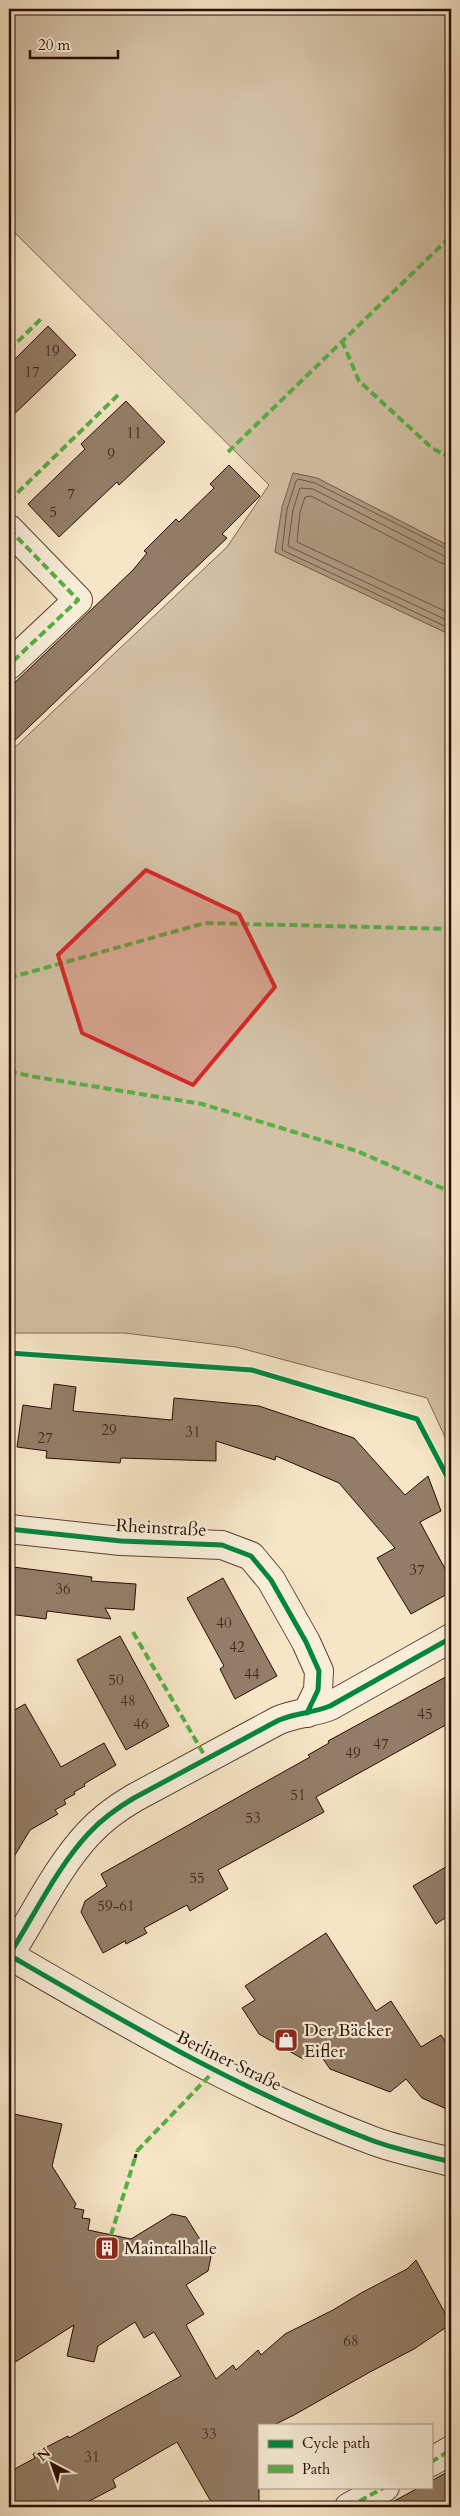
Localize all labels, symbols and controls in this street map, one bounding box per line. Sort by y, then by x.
scale bar [30,28,118,60]
text: 20 m [38,35,70,55]
house number: 19 [44,341,60,361]
house number: 17 [24,362,40,382]
house number: 11 [126,423,142,443]
house number: 9 [107,444,115,464]
house number: 7 [67,484,75,504]
house number: 5 [49,502,57,522]
house number: 29 [101,1420,117,1440]
house number: 31 [185,1422,201,1442]
house number: 27 [37,1428,53,1448]
street label: Rheinstraße [115,1513,207,1543]
house number: 37 [409,1560,425,1580]
house number: 36 [55,1579,71,1599]
house number: 40 [216,1613,232,1633]
house number: 42 [229,1637,245,1657]
house number: 44 [244,1664,260,1684]
house number: 50 [108,1670,124,1690]
house number: 48 [120,1691,136,1711]
house number: 45 [417,1704,433,1724]
house number: 46 [133,1714,149,1734]
house number: 47 [373,1734,389,1754]
house number: 49 [345,1743,361,1763]
house number: 51 [290,1785,306,1805]
house number: 53 [245,1808,261,1828]
house number: 55 [189,1868,205,1888]
house number: 59-61 [97,1896,135,1916]
place label: Der Bäcker Eifler [304,2018,391,2064]
street label: Berliner Straße [172,2025,286,2097]
shop icon: Der Bäcker Eifler [273,2027,299,2053]
building icon: Maintalhalle [94,2235,120,2261]
place label: Maintalhalle [124,2236,217,2261]
house number: 68 [343,2331,359,2351]
house number: 33 [201,2424,217,2444]
legend [258,2424,432,2488]
text: Cycle path [302,2433,371,2453]
north arrow [28,2438,78,2488]
text: N [33,2443,55,2466]
house number: 31 [84,2447,100,2467]
text: Path [302,2459,331,2479]

